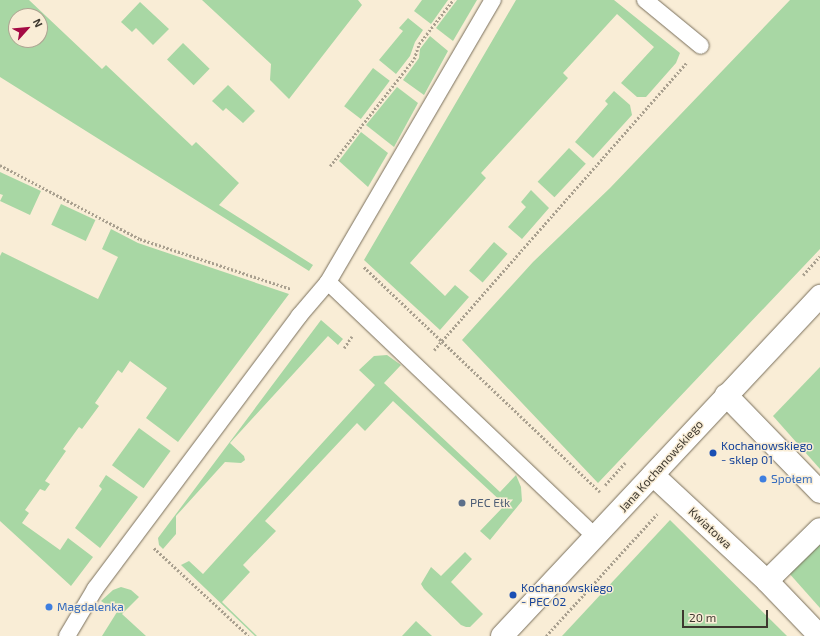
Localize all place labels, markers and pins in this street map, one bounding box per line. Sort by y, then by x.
place label: Kochanowskiego - sklep 01 [721,439,813,467]
marker: Kochanowskiego - sklep 01 [708,448,718,458]
place label: Społem [771,472,812,486]
marker: Społem [758,474,768,484]
place label: PEC Ełk [470,496,510,510]
marker: PEC Ełk [457,498,467,508]
place label: Kochanowskiego - PEC 02 [521,581,613,609]
marker: Kochanowskiego - PEC 02 [508,590,518,600]
place label: Magdalenka [57,600,124,614]
marker: Magdalenka [44,602,54,612]

